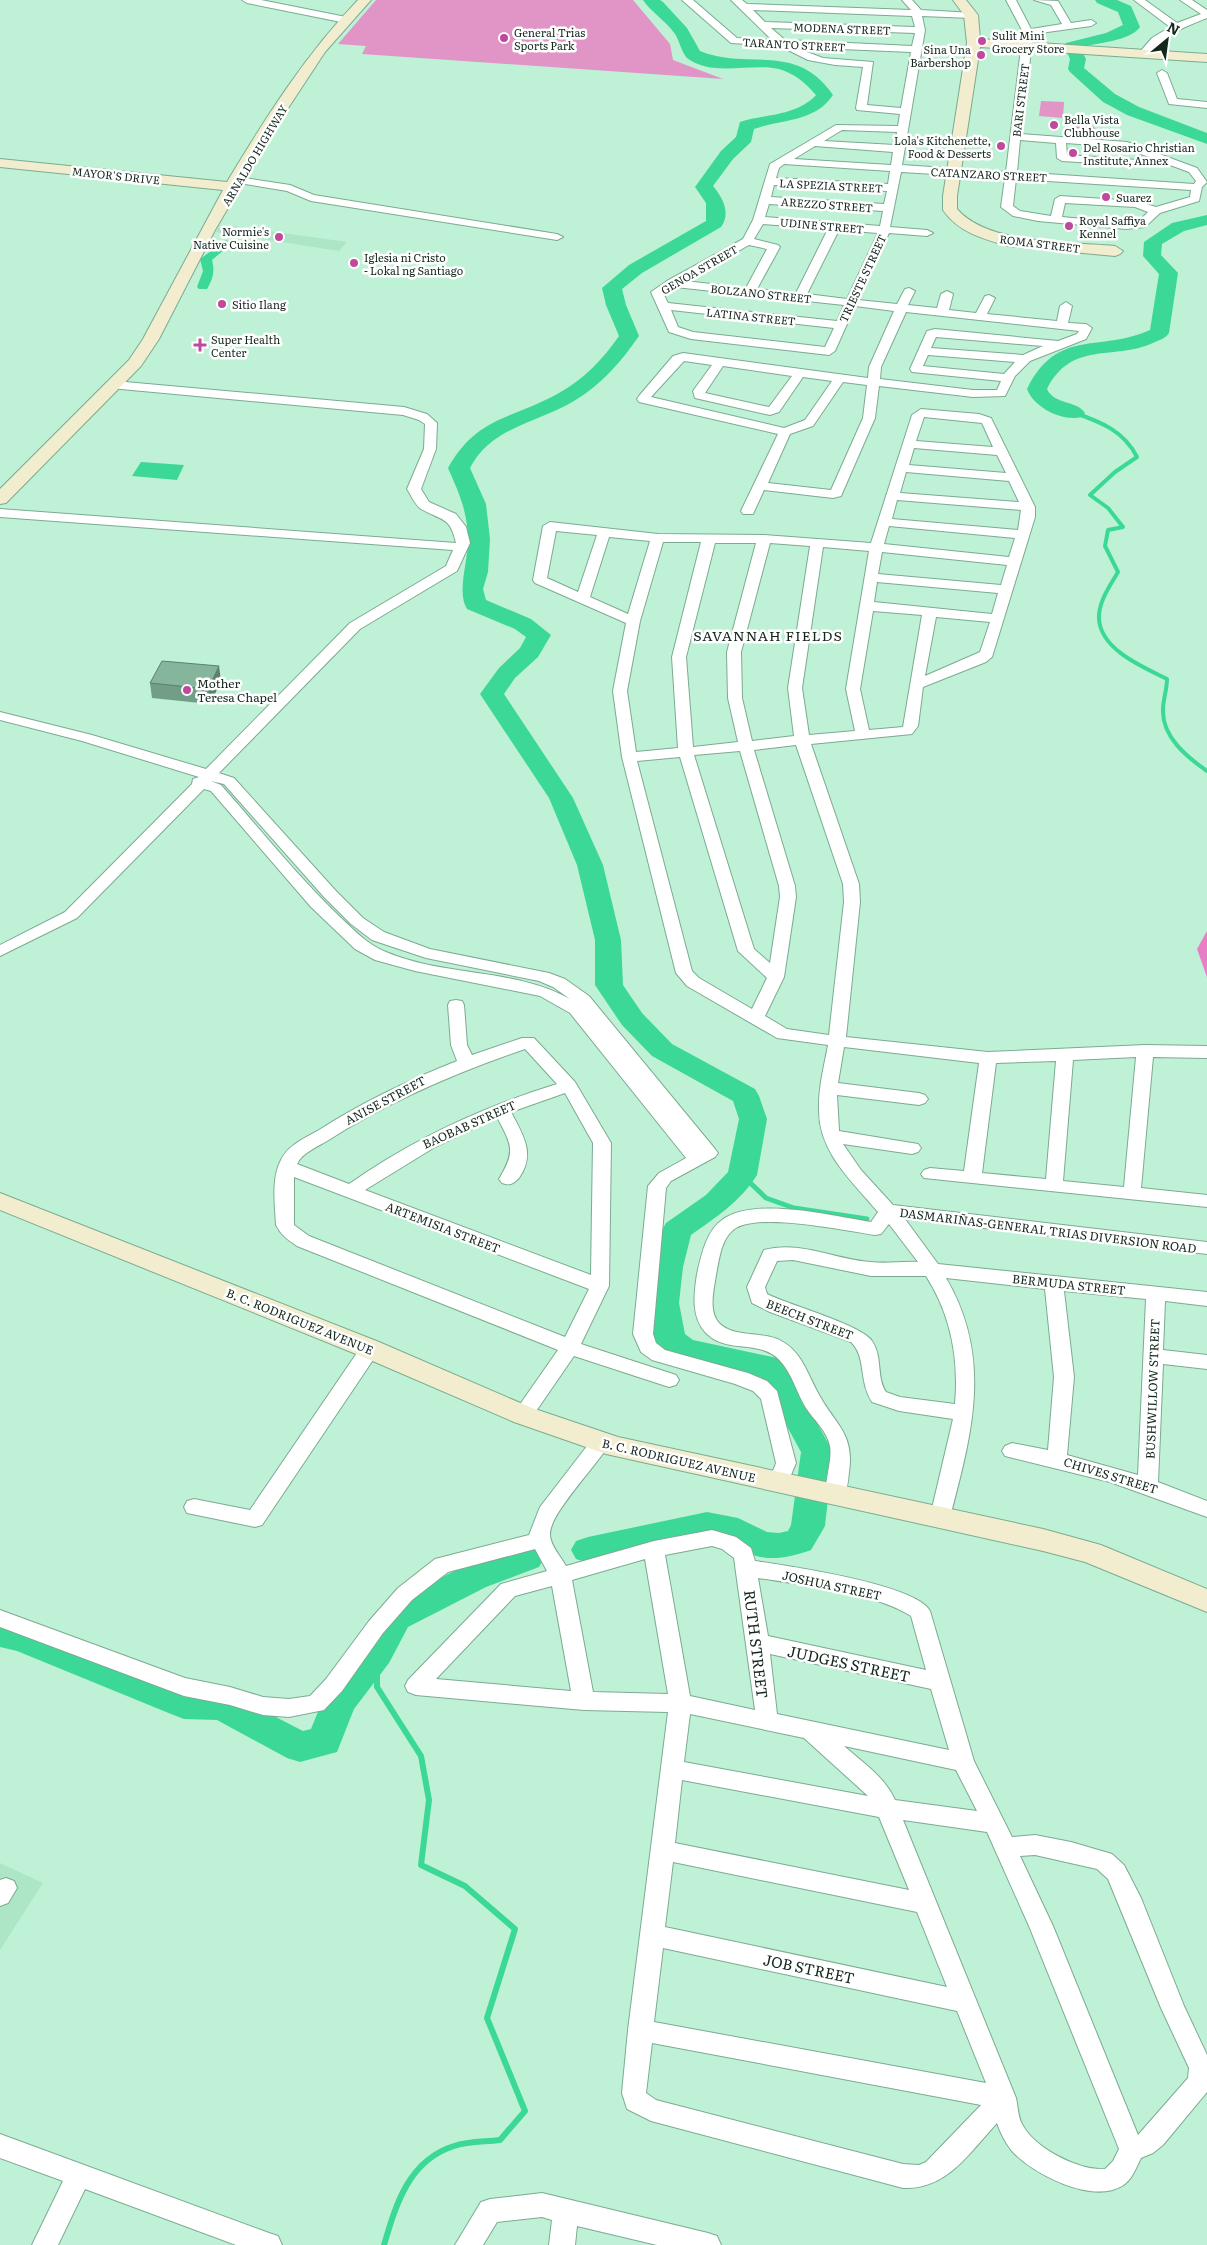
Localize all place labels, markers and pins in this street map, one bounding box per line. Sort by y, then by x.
place label: General Trias Sports Park [514,24,585,53]
place label: Sulit Mini Grocery Store [992,27,1065,56]
marker: General Trias Sports Park [498,32,510,44]
marker: Sulit Mini Grocery Store [976,35,988,47]
place label: Sina Una Barbershop [910,41,971,70]
marker: Sina Una Barbershop [975,49,987,61]
place label: Bella Vista Clubhouse [1064,111,1120,140]
marker: Bella Vista Clubhouse [1048,119,1060,131]
place label: Lola's Kitchenette, Food & Desserts [894,132,991,161]
place label: Del Rosario Christian Institute, Annex [1083,139,1195,168]
marker: Lola's Kitchenette, Food & Desserts [995,140,1007,152]
marker: Del Rosario Christian Institute, Annex [1067,147,1079,159]
place label: Suarez [1116,189,1152,205]
marker: Suarez [1100,191,1112,203]
place label: Royal Saffiya Kennel [1079,212,1146,241]
marker: Royal Saffiya Kennel [1063,220,1075,232]
place label: Normie's Native Cuisine [193,223,269,252]
marker: Normie's Native Cuisine [273,231,285,243]
place label: Iglesia ni Cristo - Lokal ng Santiago [364,249,463,278]
marker: Iglesia ni Cristo - Lokal ng Santiago [348,257,360,269]
place label: Sitio Ilang [232,296,287,312]
marker: Sitio Ilang [216,298,228,310]
place label: Super Health Center [211,331,280,360]
marker: Super Health Center [193,338,207,352]
place label: Mother Teresa Chapel [197,674,277,706]
marker: Mother Teresa Chapel [181,684,193,696]

